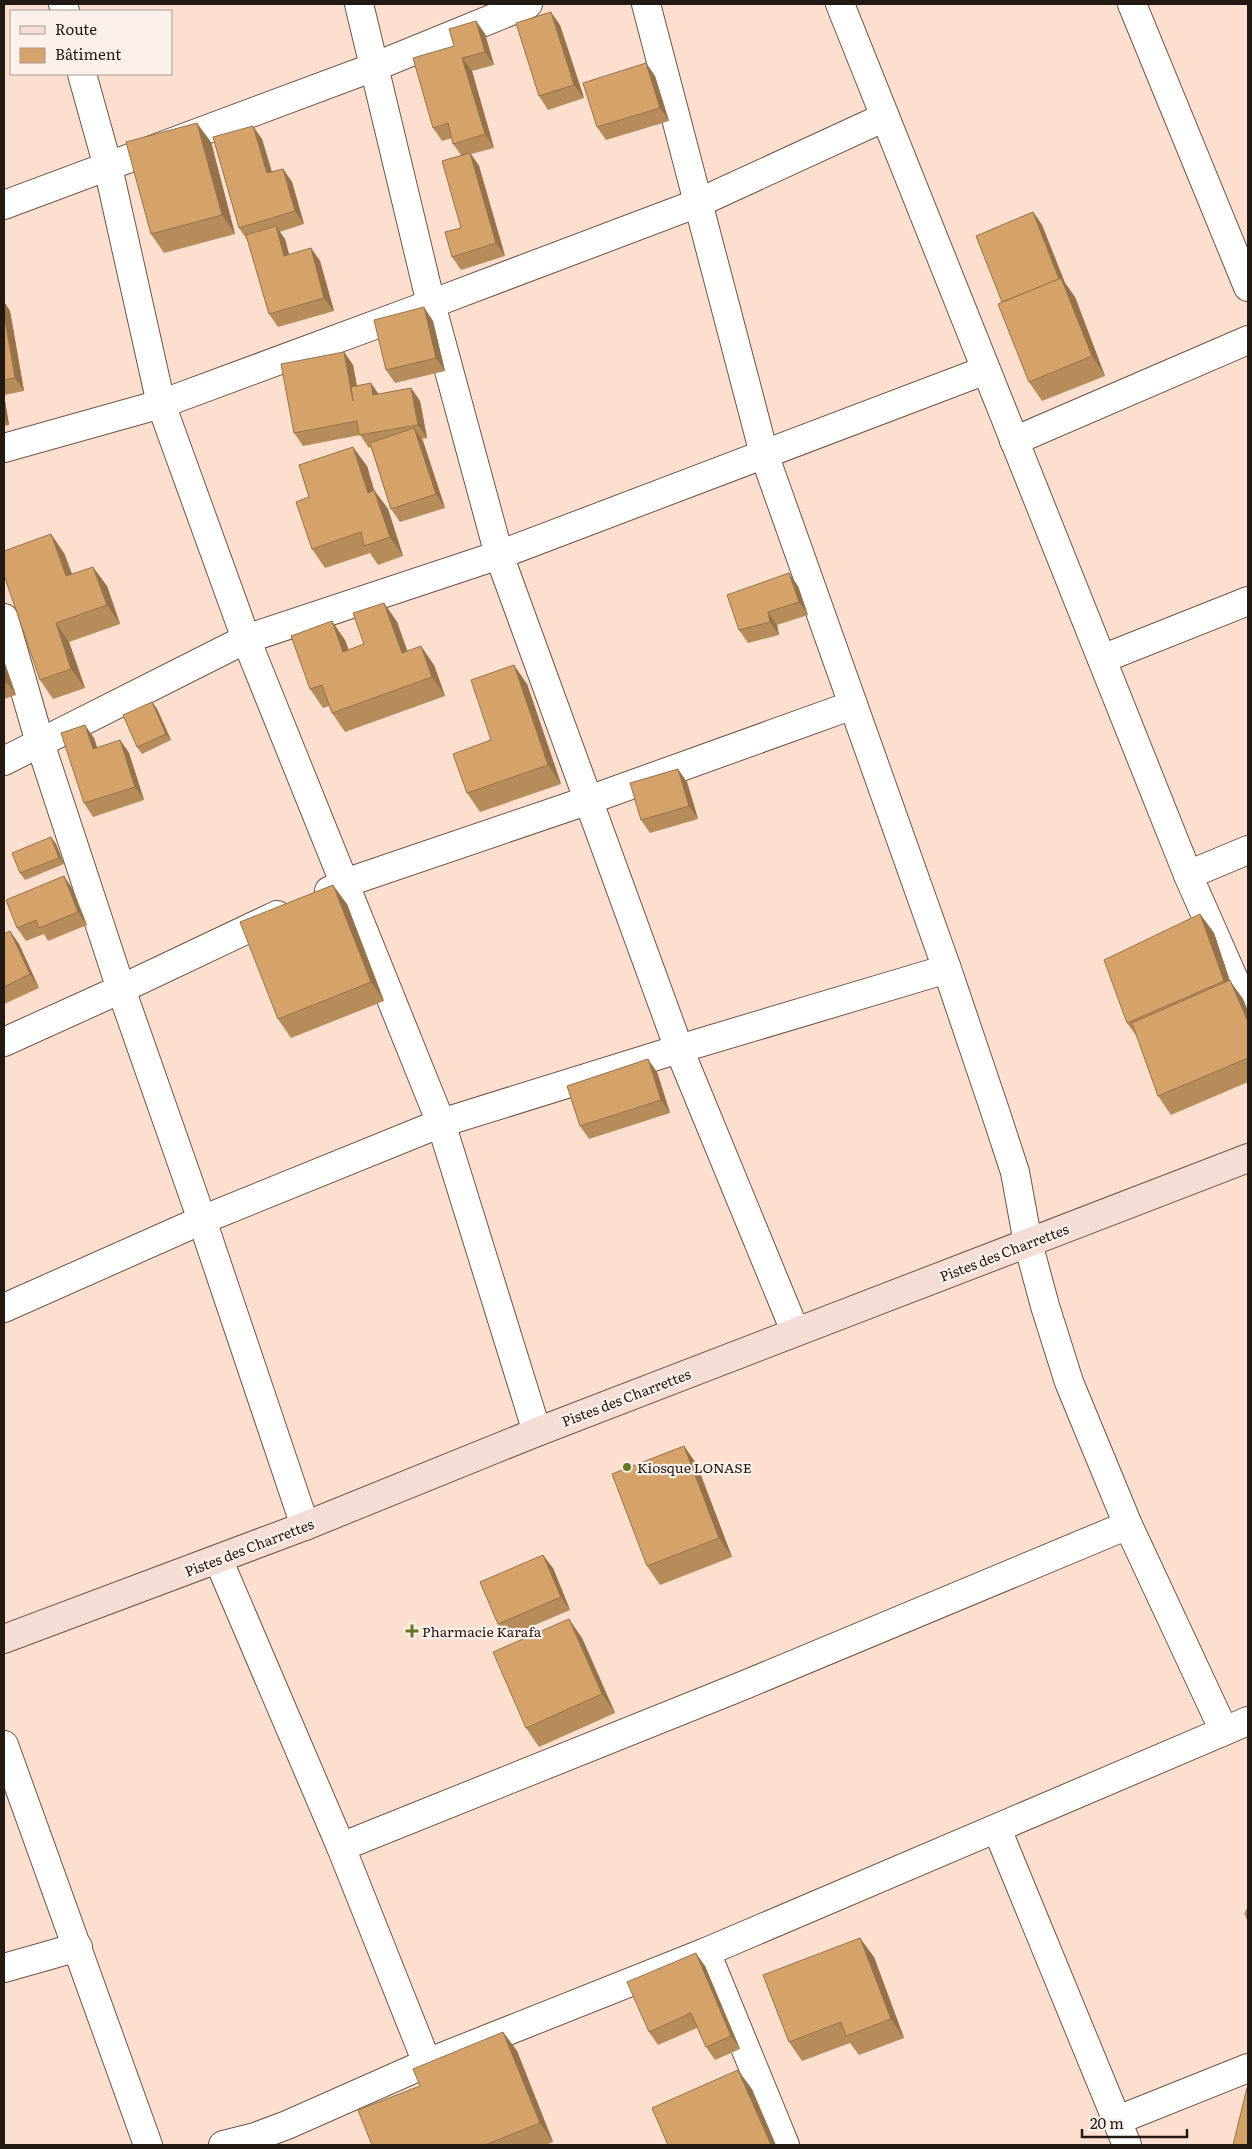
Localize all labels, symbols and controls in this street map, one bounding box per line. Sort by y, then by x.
legend [10,10,172,75]
text: Route [55,17,97,40]
text: Bâtiment [55,42,121,65]
street label: Pistes des Charrettes [937,1218,1071,1286]
street label: Pistes des Charrettes [559,1363,693,1431]
place label: Kiosque LONASE [637,1457,752,1477]
marker: Kiosque LONASE [621,1461,633,1473]
street label: Pistes des Charrettes [182,1513,316,1581]
place label: Pharmacie Karafa [422,1621,542,1641]
marker: Pharmacie Karafa [406,1625,418,1637]
scale bar [1082,2106,1187,2138]
text: 20 m [1090,2111,1124,2134]

